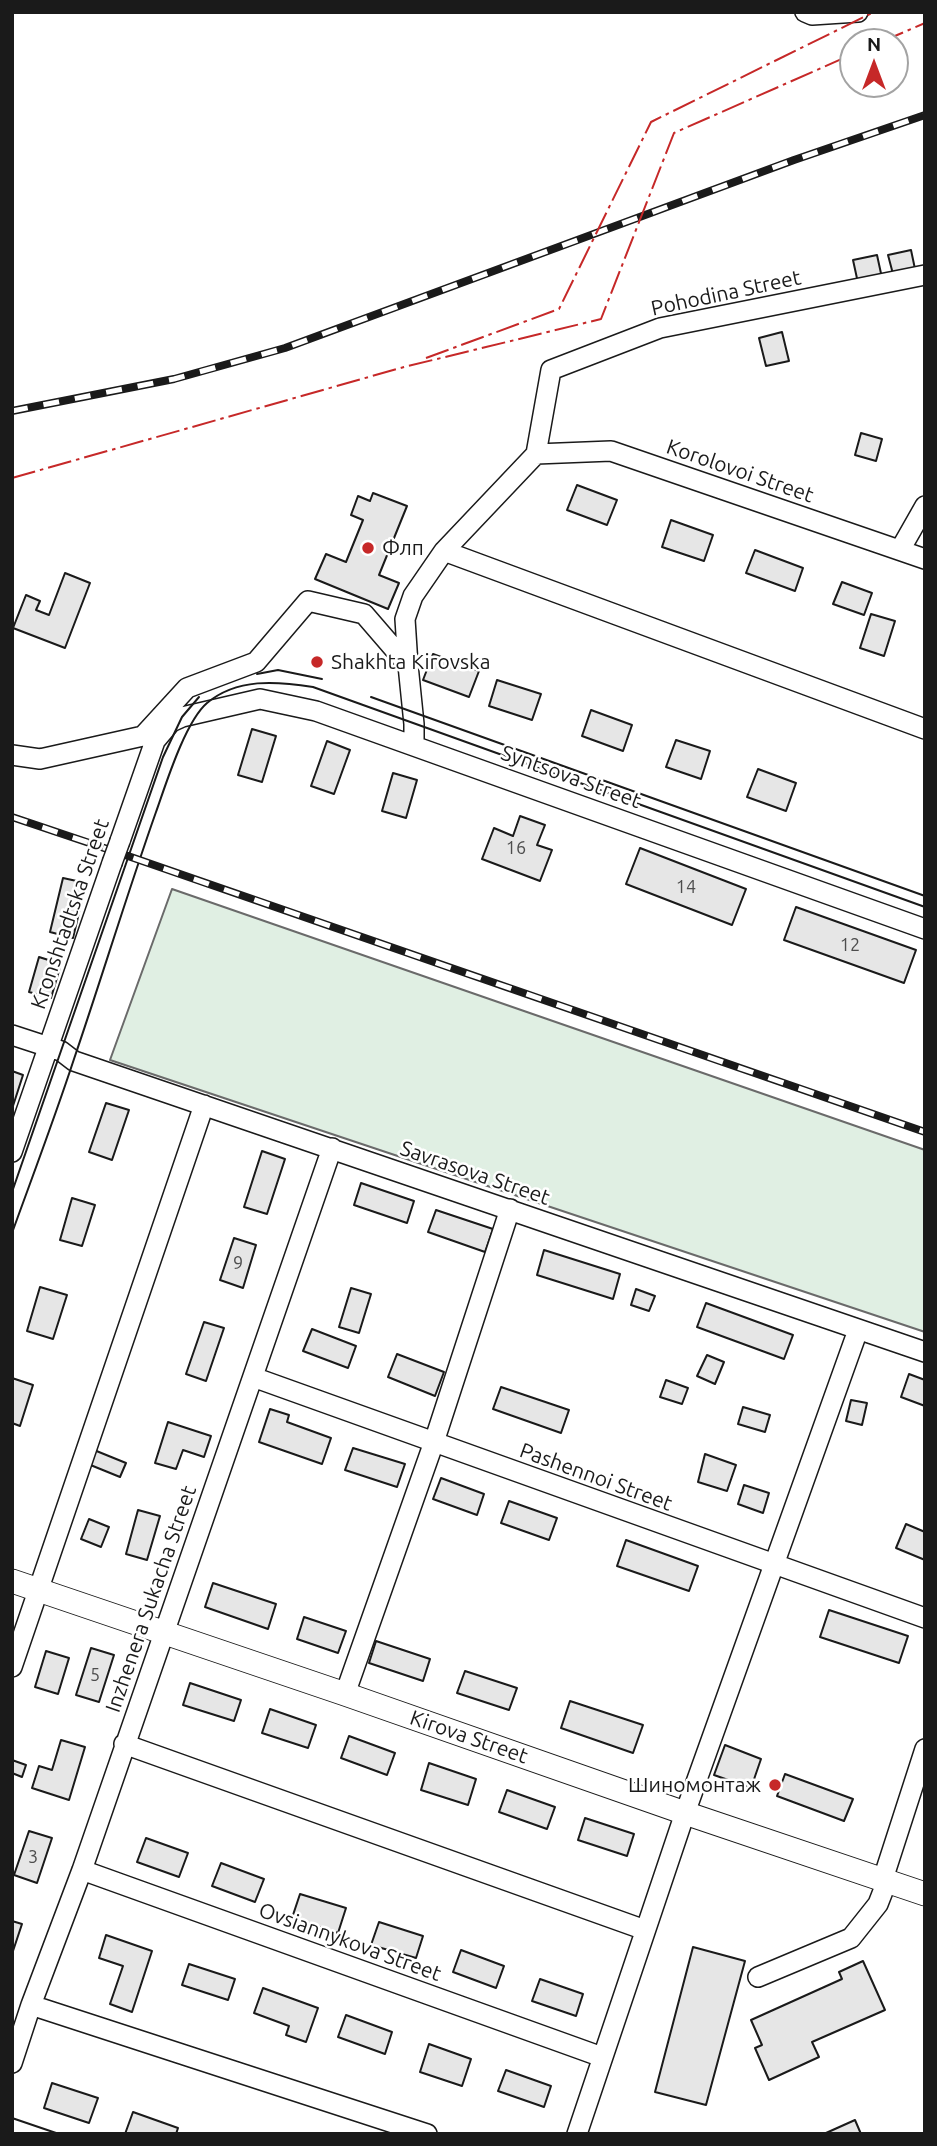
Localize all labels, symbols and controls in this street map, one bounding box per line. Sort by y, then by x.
north arrow [839,28,909,98]
text: N [867,33,881,55]
street label: Pohodina Street [649,265,803,321]
street label: Korolovoi Street [663,434,817,508]
place label: Флп [382,535,424,561]
marker: Флп [360,540,376,556]
place label: Shakhta Kirovska [331,649,490,675]
marker: Shakhta Kirovska [309,654,325,670]
street label: Syntsova Street [498,740,644,814]
street label: Kronshtadtska Street [26,816,114,1012]
house number: 16 [506,837,526,859]
house number: 14 [676,876,696,898]
house number: 12 [840,934,860,956]
street label: Savrasova Street [397,1136,553,1210]
house number: 9 [233,1252,243,1274]
street label: Pashennoi Street [516,1438,676,1516]
street label: Inzhenera Sukacha Street [100,1482,202,1716]
house number: 5 [90,1664,100,1686]
street label: Kirova Street [407,1705,531,1769]
place label: Шиномонтаж [628,1772,761,1798]
marker: Шиномонтаж [767,1777,783,1793]
house number: 3 [28,1846,38,1868]
street label: Ovsiannykova Street [255,1897,445,1987]

